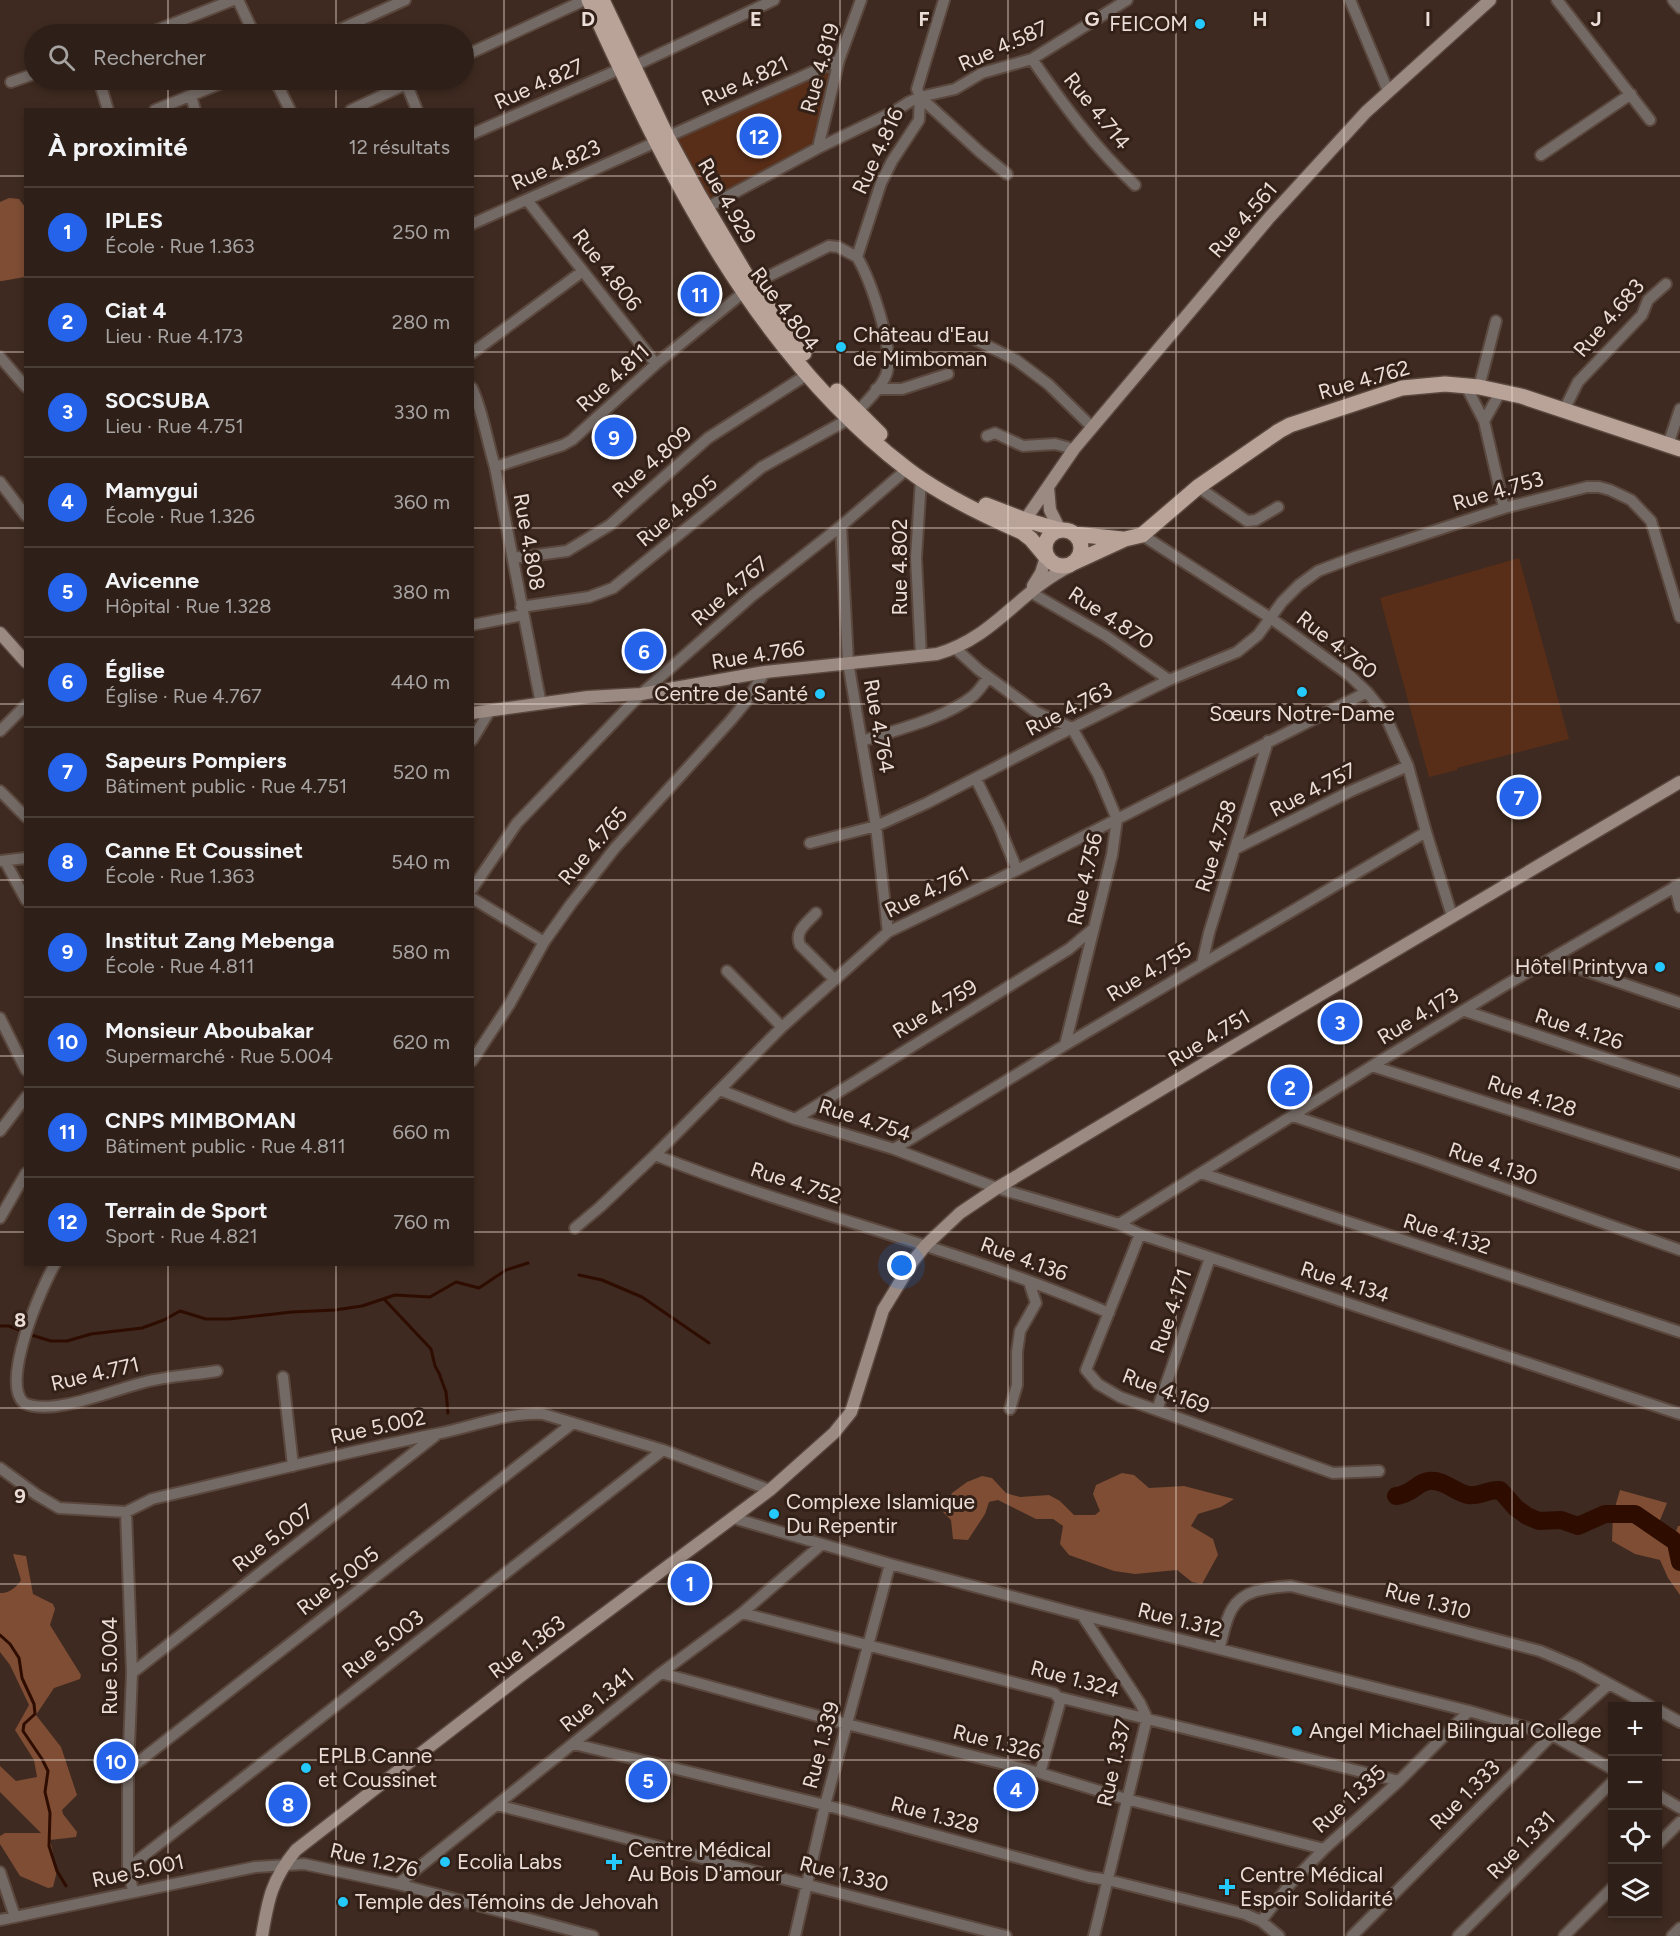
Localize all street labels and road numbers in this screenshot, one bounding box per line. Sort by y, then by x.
street label: Rue 4.587 [954,15,1051,76]
street label: Rue 4.819 [795,20,844,116]
street label: Rue 4.821 [698,50,792,111]
street label: Rue 4.827 [490,53,587,114]
street label: Rue 4.714 [1059,67,1136,154]
street label: Rue 4.816 [847,104,908,198]
street label: Rue 4.823 [507,134,604,195]
street label: Rue 4.929 [693,154,762,248]
street label: Rue 4.561 [1203,177,1282,262]
street label: Rue 4.806 [568,224,647,316]
street label: Rue 4.804 [746,262,825,355]
street label: Rue 4.683 [1568,274,1649,362]
street label: Rue 4.811 [571,339,654,417]
street label: Rue 4.762 [1315,355,1412,404]
street label: Rue 4.809 [607,421,697,503]
street label: Rue 4.753 [1449,466,1546,515]
street label: Rue 4.805 [631,470,722,551]
street label: Rue 4.808 [509,491,550,592]
street label: Rue 4.802 [887,518,912,616]
street label: Rue 4.767 [686,551,773,631]
street label: Rue 4.870 [1064,581,1159,654]
street label: Rue 4.760 [1292,605,1383,684]
street label: Rue 4.766 [710,635,806,674]
street label: Rue 4.763 [1021,676,1116,741]
street label: Rue 4.764 [859,677,900,775]
street label: Rue 4.757 [1265,757,1360,822]
street label: Rue 4.758 [1190,797,1241,895]
street label: Rue 4.765 [553,802,632,890]
street label: Rue 4.756 [1062,830,1107,928]
street label: Rue 4.761 [881,860,973,923]
street label: Rue 4.755 [1102,937,1196,1007]
street label: Rue 4.759 [888,974,982,1044]
street label: Rue 4.173 [1373,982,1463,1050]
street label: Rue 4.751 [1163,1003,1254,1072]
street label: Rue 4.126 [1532,1003,1626,1055]
street label: Rue 4.128 [1484,1069,1580,1122]
street label: Rue 4.754 [816,1093,914,1146]
street label: Rue 4.130 [1445,1137,1541,1190]
street label: Rue 4.752 [748,1156,845,1209]
street label: Rue 4.132 [1400,1208,1494,1259]
street label: Rue 4.136 [977,1231,1071,1286]
street label: Rue 4.134 [1298,1255,1393,1308]
street label: Rue 4.171 [1144,1265,1197,1356]
street label: Rue 4.771 [48,1351,142,1396]
street label: Rue 4.169 [1119,1362,1213,1419]
street label: Rue 5.002 [328,1404,428,1449]
street label: Rue 5.007 [227,1498,318,1577]
street label: Rue 5.005 [292,1541,384,1620]
street label: Rue 1.310 [1382,1577,1474,1624]
street label: Rue 1.312 [1135,1597,1225,1642]
street label: Rue 5.003 [337,1604,428,1683]
street label: Rue 1.363 [484,1610,570,1683]
street label: Rue 5.004 [97,1617,122,1715]
street label: Rue 1.324 [1028,1655,1122,1702]
street label: Rue 1.341 [555,1662,639,1737]
street label: Rue 1.339 [797,1699,844,1791]
street label: Rue 1.337 [1091,1717,1136,1809]
street label: Rue 1.326 [951,1719,1044,1765]
street label: Rue 1.333 [1424,1754,1505,1835]
street label: Rue 1.335 [1307,1759,1390,1838]
street label: Rue 1.328 [888,1791,982,1838]
street label: Rue 1.331 [1481,1805,1560,1884]
street label: Rue 1.276 [328,1837,421,1882]
street label: Rue 5.001 [90,1849,186,1892]
street label: Rue 1.330 [797,1850,891,1897]

